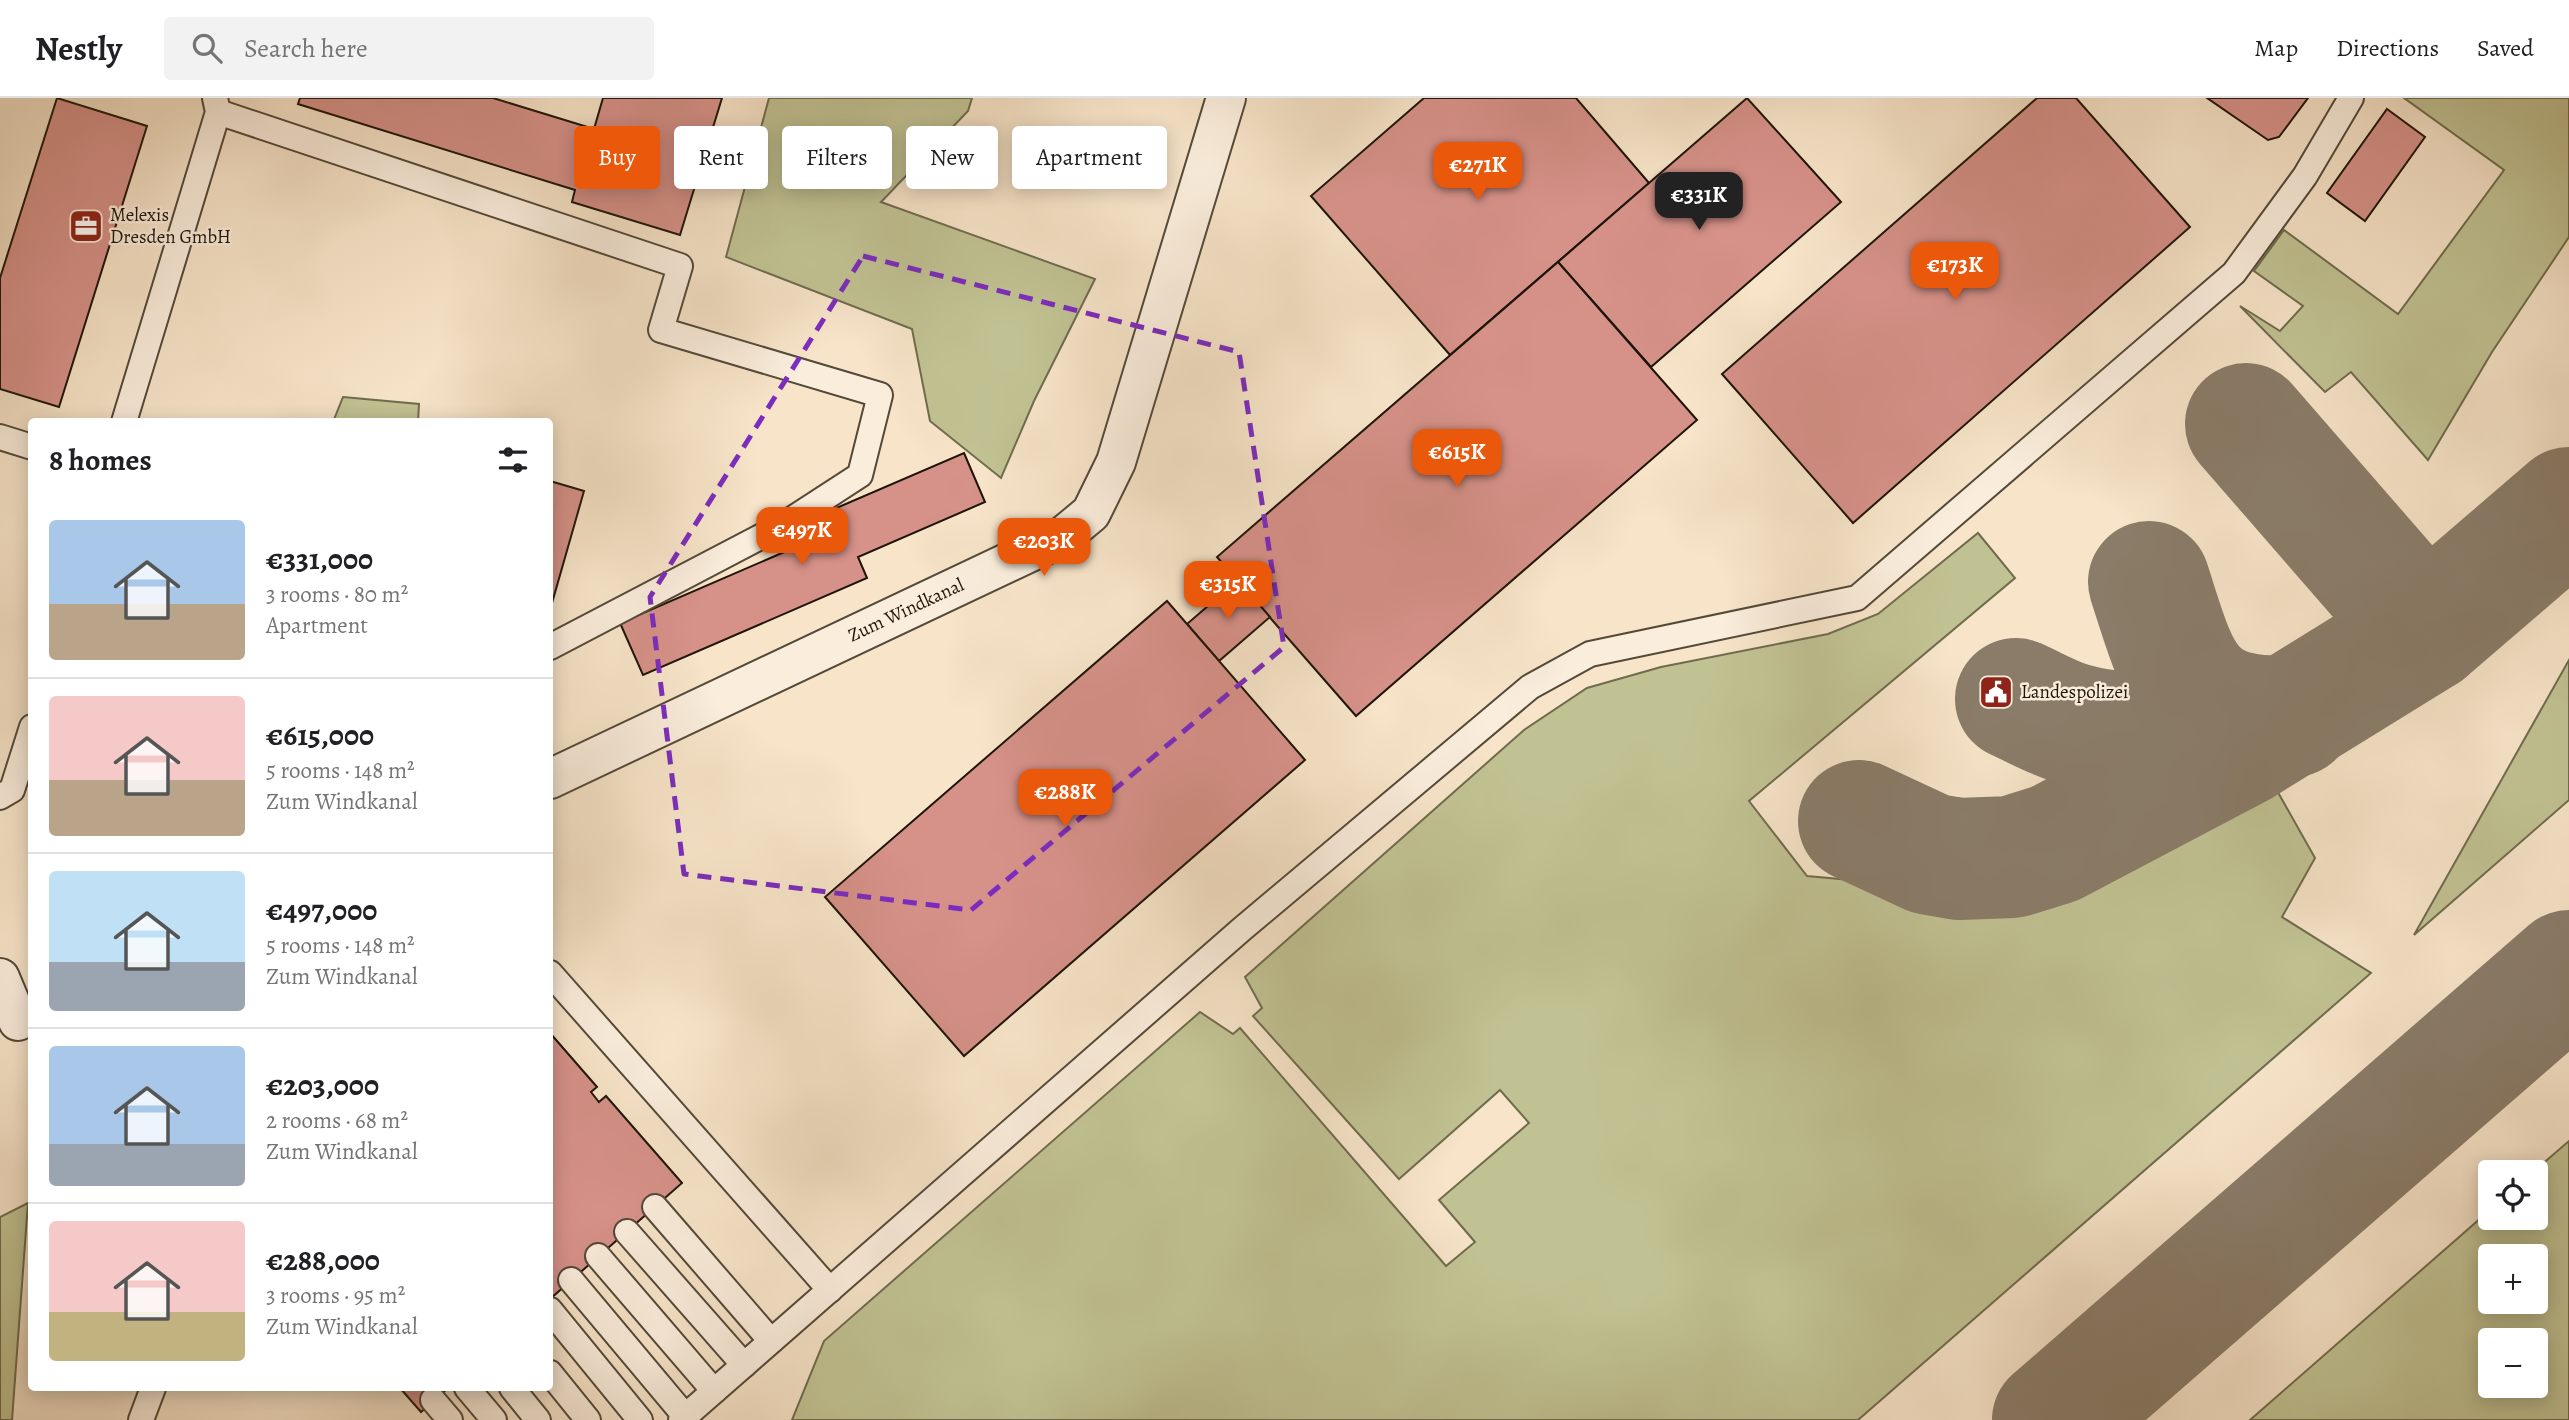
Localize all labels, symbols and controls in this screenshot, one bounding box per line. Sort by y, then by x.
search box [164,17,654,80]
text: Nestly [35,26,122,71]
icon: search [188,29,226,67]
text: Search here [244,31,368,66]
text: Map [2254,32,2298,64]
text: Directions [2336,32,2439,64]
text: Saved [2477,32,2534,64]
chip: Buy [574,126,660,189]
chip: Rent [674,126,768,189]
chip: Filters [782,126,892,189]
chip: New [906,126,998,189]
chip: Apartment [1012,126,1167,189]
pin: €271K [1429,142,1527,202]
text: €271K [1449,149,1507,180]
pin: €331K [1650,172,1748,232]
text: €331K [1671,179,1727,210]
place label: Melexis Dresden GmbH [110,202,231,250]
office icon: Melexis Dresden GmbH [67,207,105,245]
pin: €173K [1906,242,2004,302]
text: €173K [1927,249,1983,280]
pin: €615K [1408,430,1506,489]
text: €615K [1428,436,1486,467]
text: 8 homes [49,440,152,480]
icon: filters [494,441,532,479]
pin: €497K [753,508,851,567]
text: €497K [772,514,832,545]
pin: €203K [995,518,1093,578]
text: €203K [1014,525,1074,556]
text: €331,000 [266,539,373,579]
icon: home [105,548,189,632]
pin: €315K [1179,561,1277,621]
text: €315K [1200,568,1256,599]
street label: Zum Windkanal [844,572,969,648]
text: 3 rooms · 80 m² [266,579,408,610]
text: Apartment [266,610,368,641]
public building icon: Landespolizei [1977,673,2015,711]
place label: Landespolizei [2021,679,2128,705]
text: €615,000 [266,715,374,755]
icon: home [105,724,189,808]
text: 5 rooms · 148 m² [266,755,415,786]
pin: €288K [1016,770,1114,829]
text: €288K [1034,776,1096,807]
text: Zum Windkanal [266,786,418,817]
text: €497,000 [266,890,377,930]
icon: home [105,899,189,983]
text: 5 rooms · 148 m² [266,930,415,961]
text: Zum Windkanal [266,961,418,992]
text: €203,000 [266,1065,379,1105]
icon: home [105,1074,189,1158]
text: 2 rooms · 68 m² [266,1105,408,1136]
text: Zum Windkanal [266,1136,418,1167]
map controls [2478,1160,2548,1398]
button: locate [2478,1160,2548,1230]
text: €288,000 [266,1240,380,1280]
button: + [2478,1244,2548,1314]
icon: home [105,1249,189,1333]
text: 3 rooms · 95 m² [266,1280,405,1311]
text: Zum Windkanal [266,1311,418,1342]
button: − [2478,1328,2548,1398]

